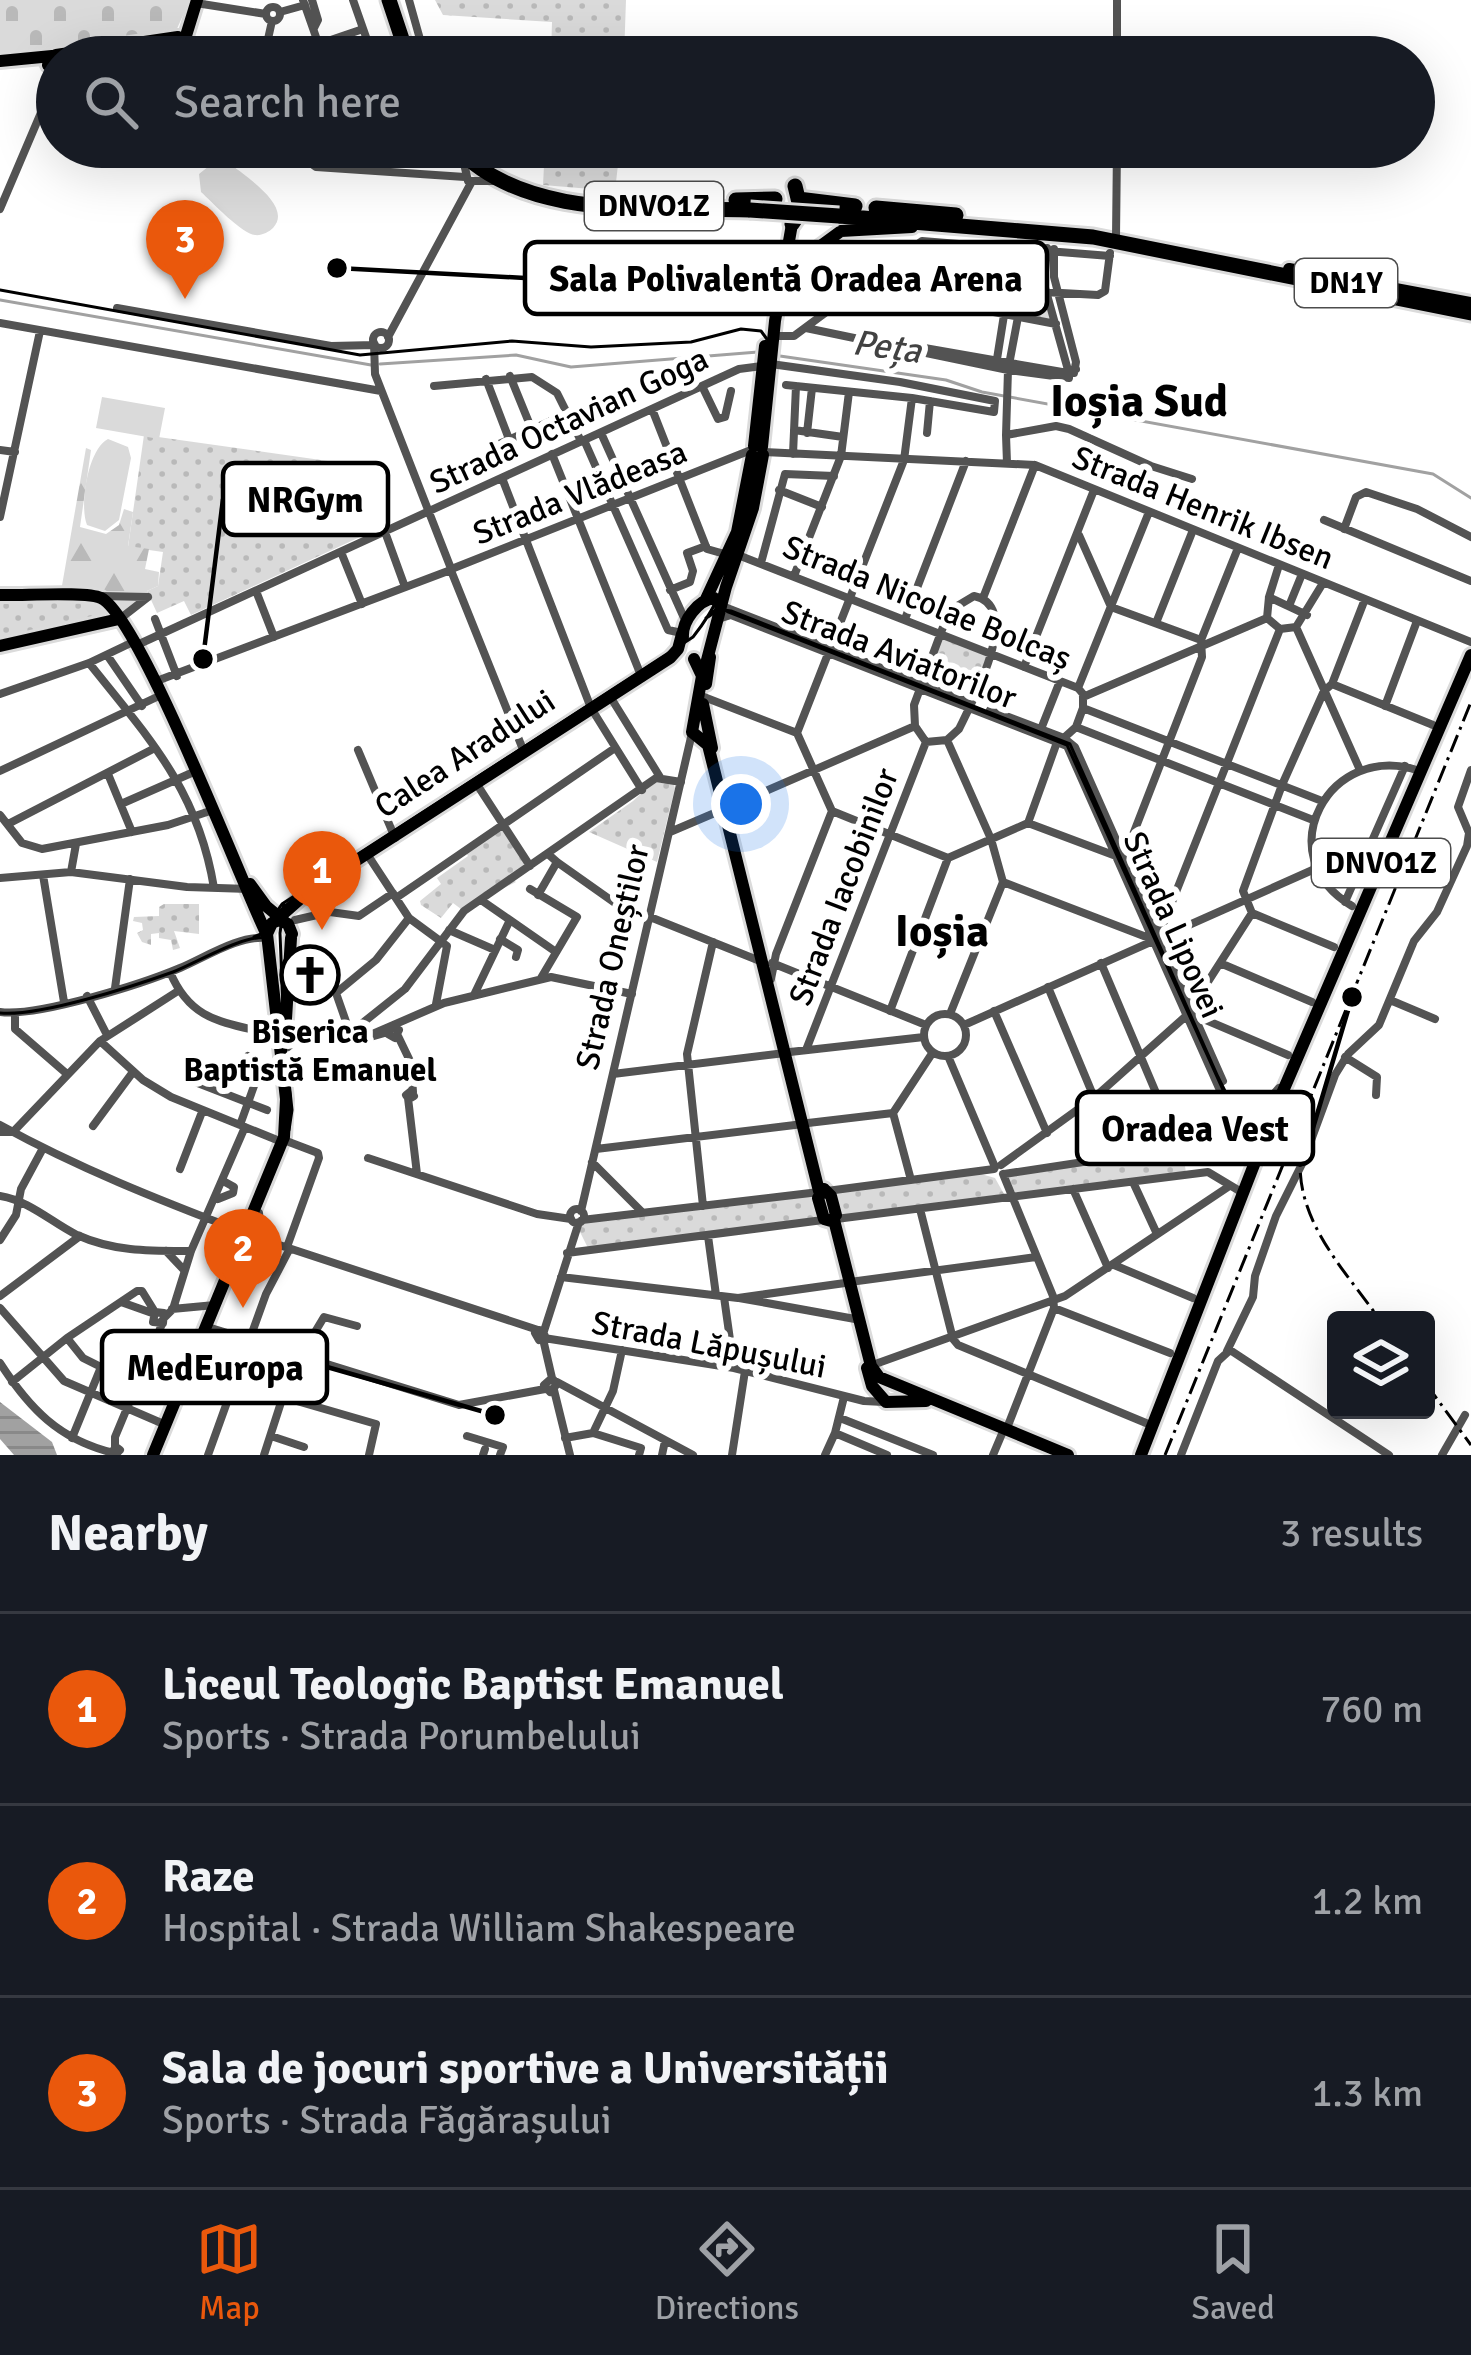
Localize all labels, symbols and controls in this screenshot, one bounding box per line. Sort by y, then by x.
search box [36,36,1435,168]
icon: search [78,69,144,135]
text: Search here [174,75,401,130]
road number: DNVO1Z [585,182,723,230]
pin: 3 [146,200,224,299]
callout: Sala Polivalentă Oradea Arena [525,242,1047,314]
text: Sala Polivalentă Oradea Arena [549,257,1023,302]
road number: DN1Y [1295,259,1397,307]
water label: Peța [850,320,926,374]
street label: Strada Octavian Goga [423,338,715,504]
district label: Ioșia Sud [1050,374,1228,429]
street label: Strada Vlădeasa [467,431,693,555]
street label: Strada Henrik Ibsen [1066,437,1340,579]
callout: NRGym [223,463,388,535]
text: NRGym [247,478,364,523]
street label: Strada Nicolae Bolcaș [777,526,1077,680]
street label: Strada Aviatorilor [776,591,1022,719]
street label: Calea Aradului [367,681,563,827]
street label: Strada Iacobinilor [780,763,908,1011]
your location [711,774,771,834]
street label: Strada Lipovei [1114,825,1232,1025]
pin: 1 [283,831,361,930]
road number: DNVO1Z [1312,839,1450,887]
street label: Strada Oneștilor [567,840,659,1074]
district label: Ioșia [895,904,989,959]
church icon: Biserica Baptistă Emanuel [279,944,341,1006]
place label: Biserica Baptistă Emanuel [183,1012,437,1091]
callout: Oradea Vest [1077,1092,1313,1164]
text: Oradea Vest [1101,1107,1289,1152]
pin: 2 [204,1209,282,1308]
street label: Strada Lăpușului [588,1302,830,1388]
map controls [1327,1311,1435,1419]
button: layers [1327,1311,1435,1419]
callout: MedEuropa [102,1331,327,1403]
text: MedEuropa [126,1346,304,1391]
text: Nearby [48,1502,208,1565]
text: 3 results [1280,1509,1423,1557]
text: Liceul Teologic Baptist Emanuel [162,1657,784,1712]
text: 1 [76,1685,98,1733]
text: 760 m [1320,1685,1423,1733]
text: Sports · Strada Porumbelului [162,1712,641,1760]
text: Raze [162,1849,255,1904]
text: 2 [76,1877,98,1925]
text: 1.2 km [1311,1877,1423,1925]
text: Hospital · Strada William Shakespeare [162,1904,796,1952]
text: Sala de jocuri sportive a Universității [162,2041,889,2096]
text: 3 [76,2069,98,2117]
text: 1.3 km [1311,2069,1423,2117]
text: Sports · Strada Făgărașului [162,2096,612,2144]
tab: Map [196,2216,262,2329]
tab: Directions [655,2216,799,2329]
tab: Saved [1192,2216,1275,2329]

